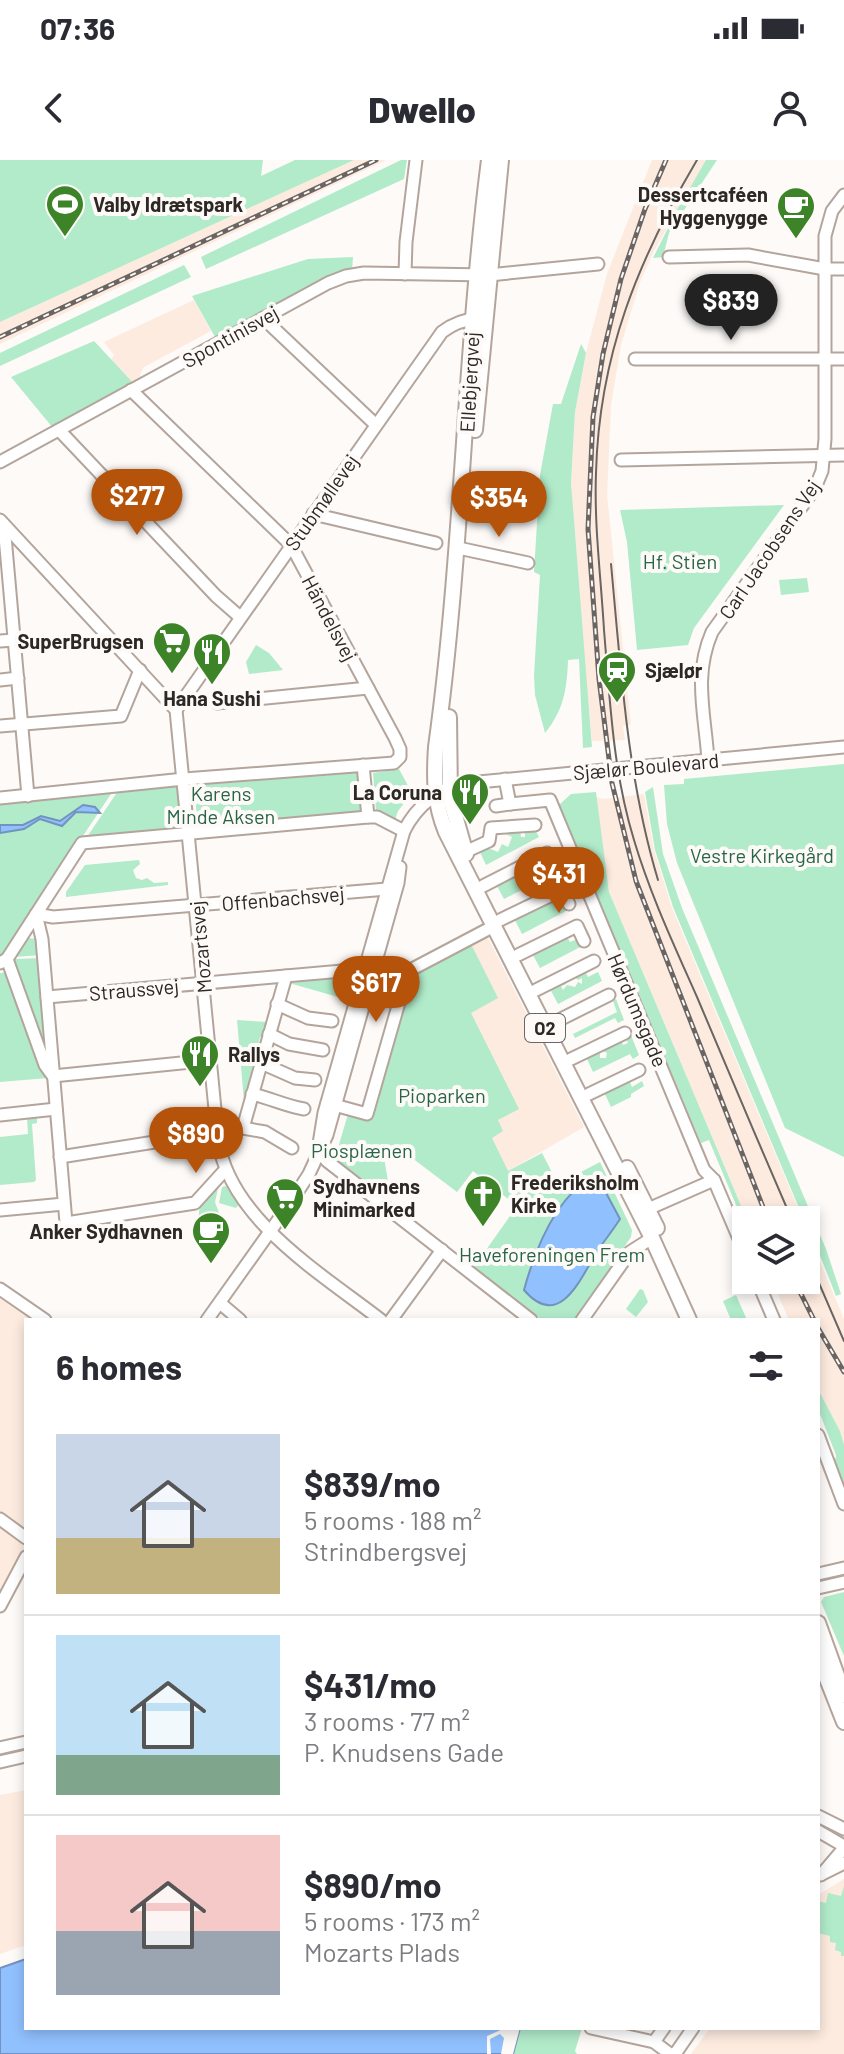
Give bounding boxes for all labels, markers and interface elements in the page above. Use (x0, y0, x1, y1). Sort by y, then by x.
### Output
text: 07:36 (40, 10, 115, 46)
icon: back (32, 86, 76, 130)
icon: person (768, 86, 812, 130)
text: Dwello (368, 87, 476, 130)
place label: Dessertcaféen Hyggenygge (638, 182, 768, 229)
sports icon: Valby Idrætspark (44, 183, 86, 238)
cafe icon: Dessertcaféen Hyggenygge (775, 185, 817, 240)
place label: Valby Idrætspark (93, 192, 244, 216)
pin: $839 (684, 274, 778, 342)
text: $839 (703, 284, 759, 315)
street label: Spontinisvej (178, 300, 282, 372)
street label: Ellebjergvej (454, 331, 484, 433)
street label: Stubmøllevej (279, 449, 363, 555)
pin: $277 (90, 469, 184, 537)
pin: $354 (452, 471, 546, 539)
street label: Carl Jacobsens Vej (713, 475, 825, 623)
text: $277 (109, 479, 165, 510)
text: $354 (470, 481, 528, 512)
park label: Hf. Stien (643, 549, 717, 573)
street label: Händelsvej (297, 571, 363, 665)
supermarket icon: SuperBrugsen (151, 620, 193, 675)
place label: SuperBrugsen (17, 629, 144, 653)
restaurant icon: Hana Sushi (191, 631, 233, 686)
station icon: Sjælør (596, 649, 638, 704)
place label: Sjælør (645, 658, 703, 682)
place label: Hana Sushi (163, 686, 261, 710)
street label: Sjælør Boulevard (572, 748, 720, 784)
restaurant icon: La Coruna (449, 771, 491, 826)
place label: La Coruna (353, 780, 442, 804)
park label: Karens Minde Aksen (167, 781, 275, 828)
park label: Vestre Kirkegård (690, 843, 834, 867)
pin: $431 (512, 847, 606, 915)
text: $431 (532, 857, 586, 888)
street label: Offenbachsvej (221, 881, 345, 915)
street label: Mozartsvej (184, 900, 216, 994)
street label: Hørdumsgade (603, 950, 673, 1070)
pin: $617 (329, 956, 423, 1024)
text: $617 (351, 966, 401, 997)
street label: Straussvej (88, 973, 180, 1005)
road number: O2 (525, 1014, 565, 1042)
restaurant icon: Rallys (179, 1033, 221, 1088)
place label: Rallys (228, 1042, 280, 1066)
park label: Pioparken (398, 1083, 486, 1107)
pin: $890 (149, 1107, 243, 1175)
text: $890 (167, 1117, 225, 1148)
park label: Piosplænen (311, 1138, 413, 1162)
place label: Frederiksholm Kirke (511, 1170, 639, 1217)
church icon: Frederiksholm Kirke (462, 1173, 504, 1228)
place label: Sydhavnens Minimarked (313, 1174, 420, 1221)
supermarket icon: Sydhavnens Minimarked (264, 1176, 306, 1231)
map controls (732, 1206, 820, 1294)
button: layers (732, 1206, 820, 1294)
cafe icon: Anker Sydhavnen (190, 1210, 232, 1265)
place label: Anker Sydhavnen (29, 1219, 183, 1243)
park label: Haveforeningen Frem (459, 1242, 645, 1266)
icon: filters (744, 1344, 788, 1388)
text: 6 homes (56, 1346, 182, 1387)
text: $839/mo (304, 1463, 441, 1504)
icon: home (120, 1466, 216, 1562)
text: 5 rooms · 188 m² (304, 1504, 481, 1535)
text: Strindbergsvej (304, 1535, 467, 1566)
text: $431/mo (304, 1664, 437, 1705)
icon: home (120, 1667, 216, 1763)
text: 3 rooms · 77 m² (304, 1705, 470, 1736)
text: P. Knudsens Gade (304, 1736, 504, 1767)
text: $890/mo (304, 1864, 442, 1905)
icon: home (120, 1867, 216, 1963)
text: 5 rooms · 173 m² (304, 1905, 480, 1936)
text: Mozarts Plads (304, 1936, 460, 1967)

